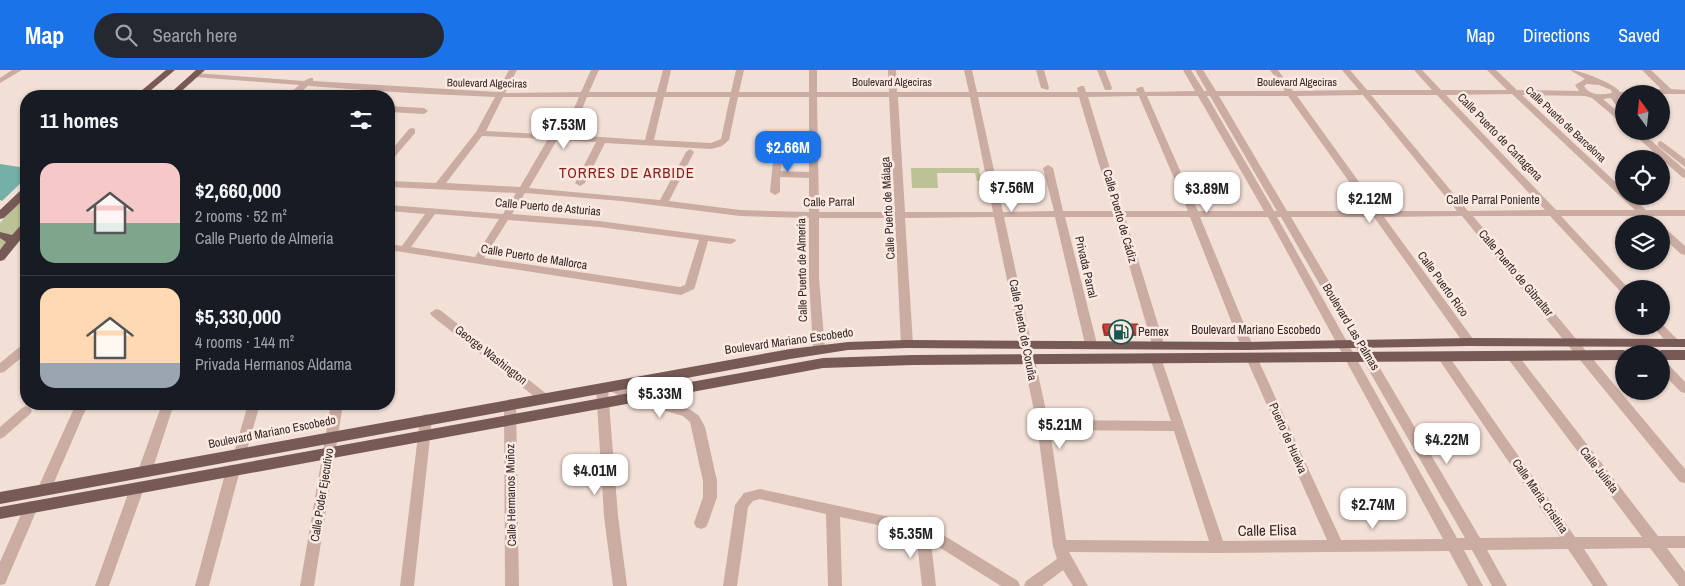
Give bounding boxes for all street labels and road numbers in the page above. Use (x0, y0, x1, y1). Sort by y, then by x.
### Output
street label: Boulevard Algeciras (447, 75, 528, 91)
street label: Boulevard Algeciras (852, 75, 933, 89)
street label: Boulevard Algeciras (1257, 75, 1338, 89)
street label: Calle Puerto de Barcelona (1523, 83, 1609, 165)
street label: Calle Puerto de Cartagena (1454, 90, 1547, 185)
street label: Calle Puerto de Málaga (877, 156, 899, 260)
street label: Calle Puerto de Cádiz (1099, 168, 1141, 265)
street label: Calle Parral Poniente (1446, 192, 1540, 208)
street label: Calle Puerto de Asturias (494, 194, 602, 220)
street label: Calle Parral (803, 194, 855, 210)
street label: Calle Puerto de Almeria (793, 217, 811, 322)
street label: Calle Puerto de Gibraltar (1475, 226, 1558, 320)
street label: Privada Parral (1071, 235, 1101, 299)
street label: Calle Puerto de Mallorca (480, 241, 589, 273)
street label: Calle Puerto Rico (1414, 248, 1472, 320)
street label: Calle Puerto de Coruña (1005, 278, 1041, 383)
street label: Boulevard Las Palmas (1319, 281, 1383, 373)
street label: George Washington (452, 322, 530, 388)
street label: Boulevard Mariano Escobedo (1191, 322, 1321, 338)
street label: Boulevard Mariano Escobedo (724, 324, 854, 358)
street label: Puerto de Huelva (1265, 400, 1311, 476)
street label: Boulevard Mariano Escobedo (207, 412, 337, 452)
street label: Calle Hermanos Muñoz (502, 443, 520, 547)
street label: Calle Julieta (1576, 444, 1622, 497)
street label: Calle Poder Ejecutivo (307, 447, 337, 543)
street label: Calle María Cristina (1508, 456, 1572, 537)
street label: Calle Elisa (1237, 519, 1297, 541)

